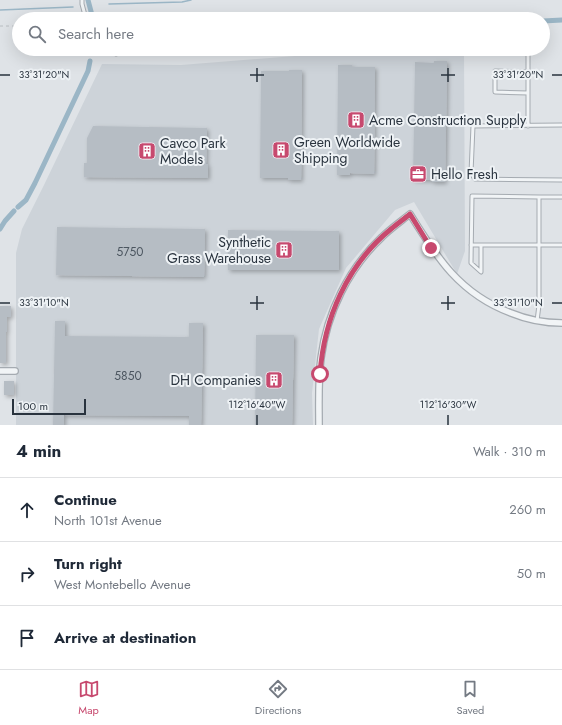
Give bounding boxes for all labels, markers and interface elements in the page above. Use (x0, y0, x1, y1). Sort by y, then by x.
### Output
search box (12, 12, 550, 56)
icon: search (26, 23, 48, 45)
text: Search here (58, 23, 134, 45)
text: 33°31'20"N (19, 67, 69, 82)
text: 33°31'20"N (493, 67, 543, 82)
building icon: Acme Construction Supply (346, 110, 366, 130)
place label: Acme Construction Supply (369, 110, 527, 130)
place label: Green Worldwide Shipping (294, 132, 400, 168)
place label: Cavco Park Models (160, 133, 227, 169)
building icon: Green Worldwide Shipping (271, 140, 291, 160)
building icon: Cavco Park Models (137, 141, 157, 161)
office icon: Hello Fresh (408, 164, 428, 184)
place label: Hello Fresh (431, 164, 498, 184)
place label: Synthetic Grass Warehouse (167, 232, 271, 268)
route end (422, 239, 440, 257)
building icon: Synthetic Grass Warehouse (274, 240, 294, 260)
house number: 5750 (116, 243, 144, 261)
text: 33°31'10"N (19, 295, 69, 310)
text: 33°31'10"N (493, 295, 543, 310)
route start (311, 365, 329, 383)
house number: 5850 (114, 367, 142, 385)
place label: DH Companies (171, 370, 261, 390)
building icon: DH Companies (264, 370, 284, 390)
scale bar (12, 397, 86, 416)
text: 112°16'40"W (229, 397, 286, 412)
text: 112°16'30"W (420, 397, 476, 412)
text: 100 m (18, 398, 48, 414)
text: 4 min (16, 439, 61, 463)
text: Walk · 310 m (473, 442, 546, 461)
text: Continue (54, 489, 117, 511)
icon: ahead (16, 499, 38, 521)
text: 260 m (509, 500, 546, 519)
text: North 101st Avenue (54, 511, 162, 530)
text: Turn right (54, 553, 122, 575)
icon: right (16, 563, 38, 585)
text: 50 m (517, 564, 546, 583)
text: West Montebello Avenue (54, 575, 191, 594)
icon: arrive (16, 627, 38, 649)
text: Arrive at destination (54, 627, 196, 649)
tab: Map (78, 678, 100, 718)
tab: Directions (255, 678, 301, 718)
tab: Saved (457, 678, 484, 718)

